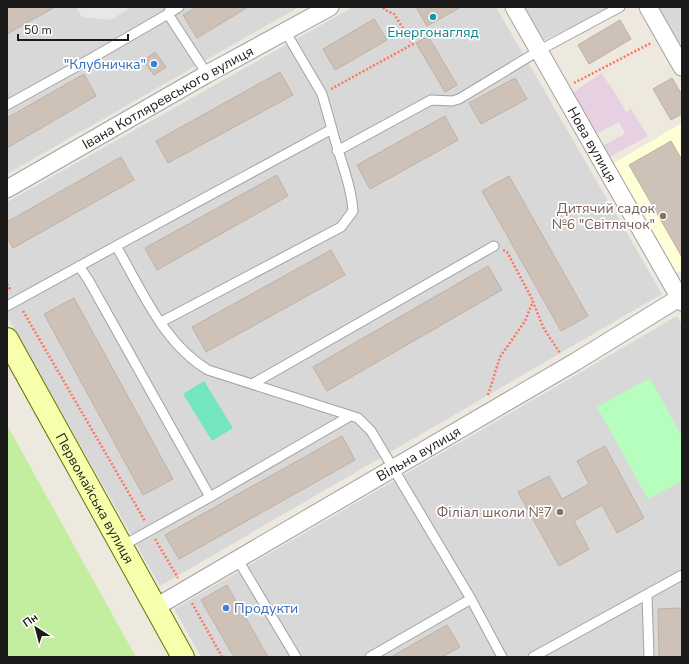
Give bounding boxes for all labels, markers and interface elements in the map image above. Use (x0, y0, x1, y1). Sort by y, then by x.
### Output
marker: Енергонагляд (428, 12, 438, 22)
scale bar (18, 16, 128, 42)
text: 50 m (24, 22, 52, 38)
place label: Енергонагляд (387, 23, 479, 42)
street label: Івана Котляревського вулиця (79, 41, 257, 154)
place label: "Клубничка" (64, 55, 146, 74)
marker: "Клубничка" (149, 59, 159, 69)
street label: Нова вулиця (563, 103, 621, 186)
place label: Дитячий садок №6 "Світлячок" (552, 199, 656, 234)
marker: Дитячий садок №6 "Світлячок" (658, 211, 668, 221)
street label: Вільна вулиця (373, 422, 464, 486)
street label: Первомайська вулиця (51, 430, 138, 567)
place label: Філіал школи №7 (437, 503, 552, 522)
marker: Філіал школи №7 (555, 507, 565, 517)
place label: Продукти (234, 599, 298, 618)
marker: Продукти (221, 603, 231, 613)
north arrow (16, 608, 56, 648)
text: Пн (20, 610, 41, 631)

